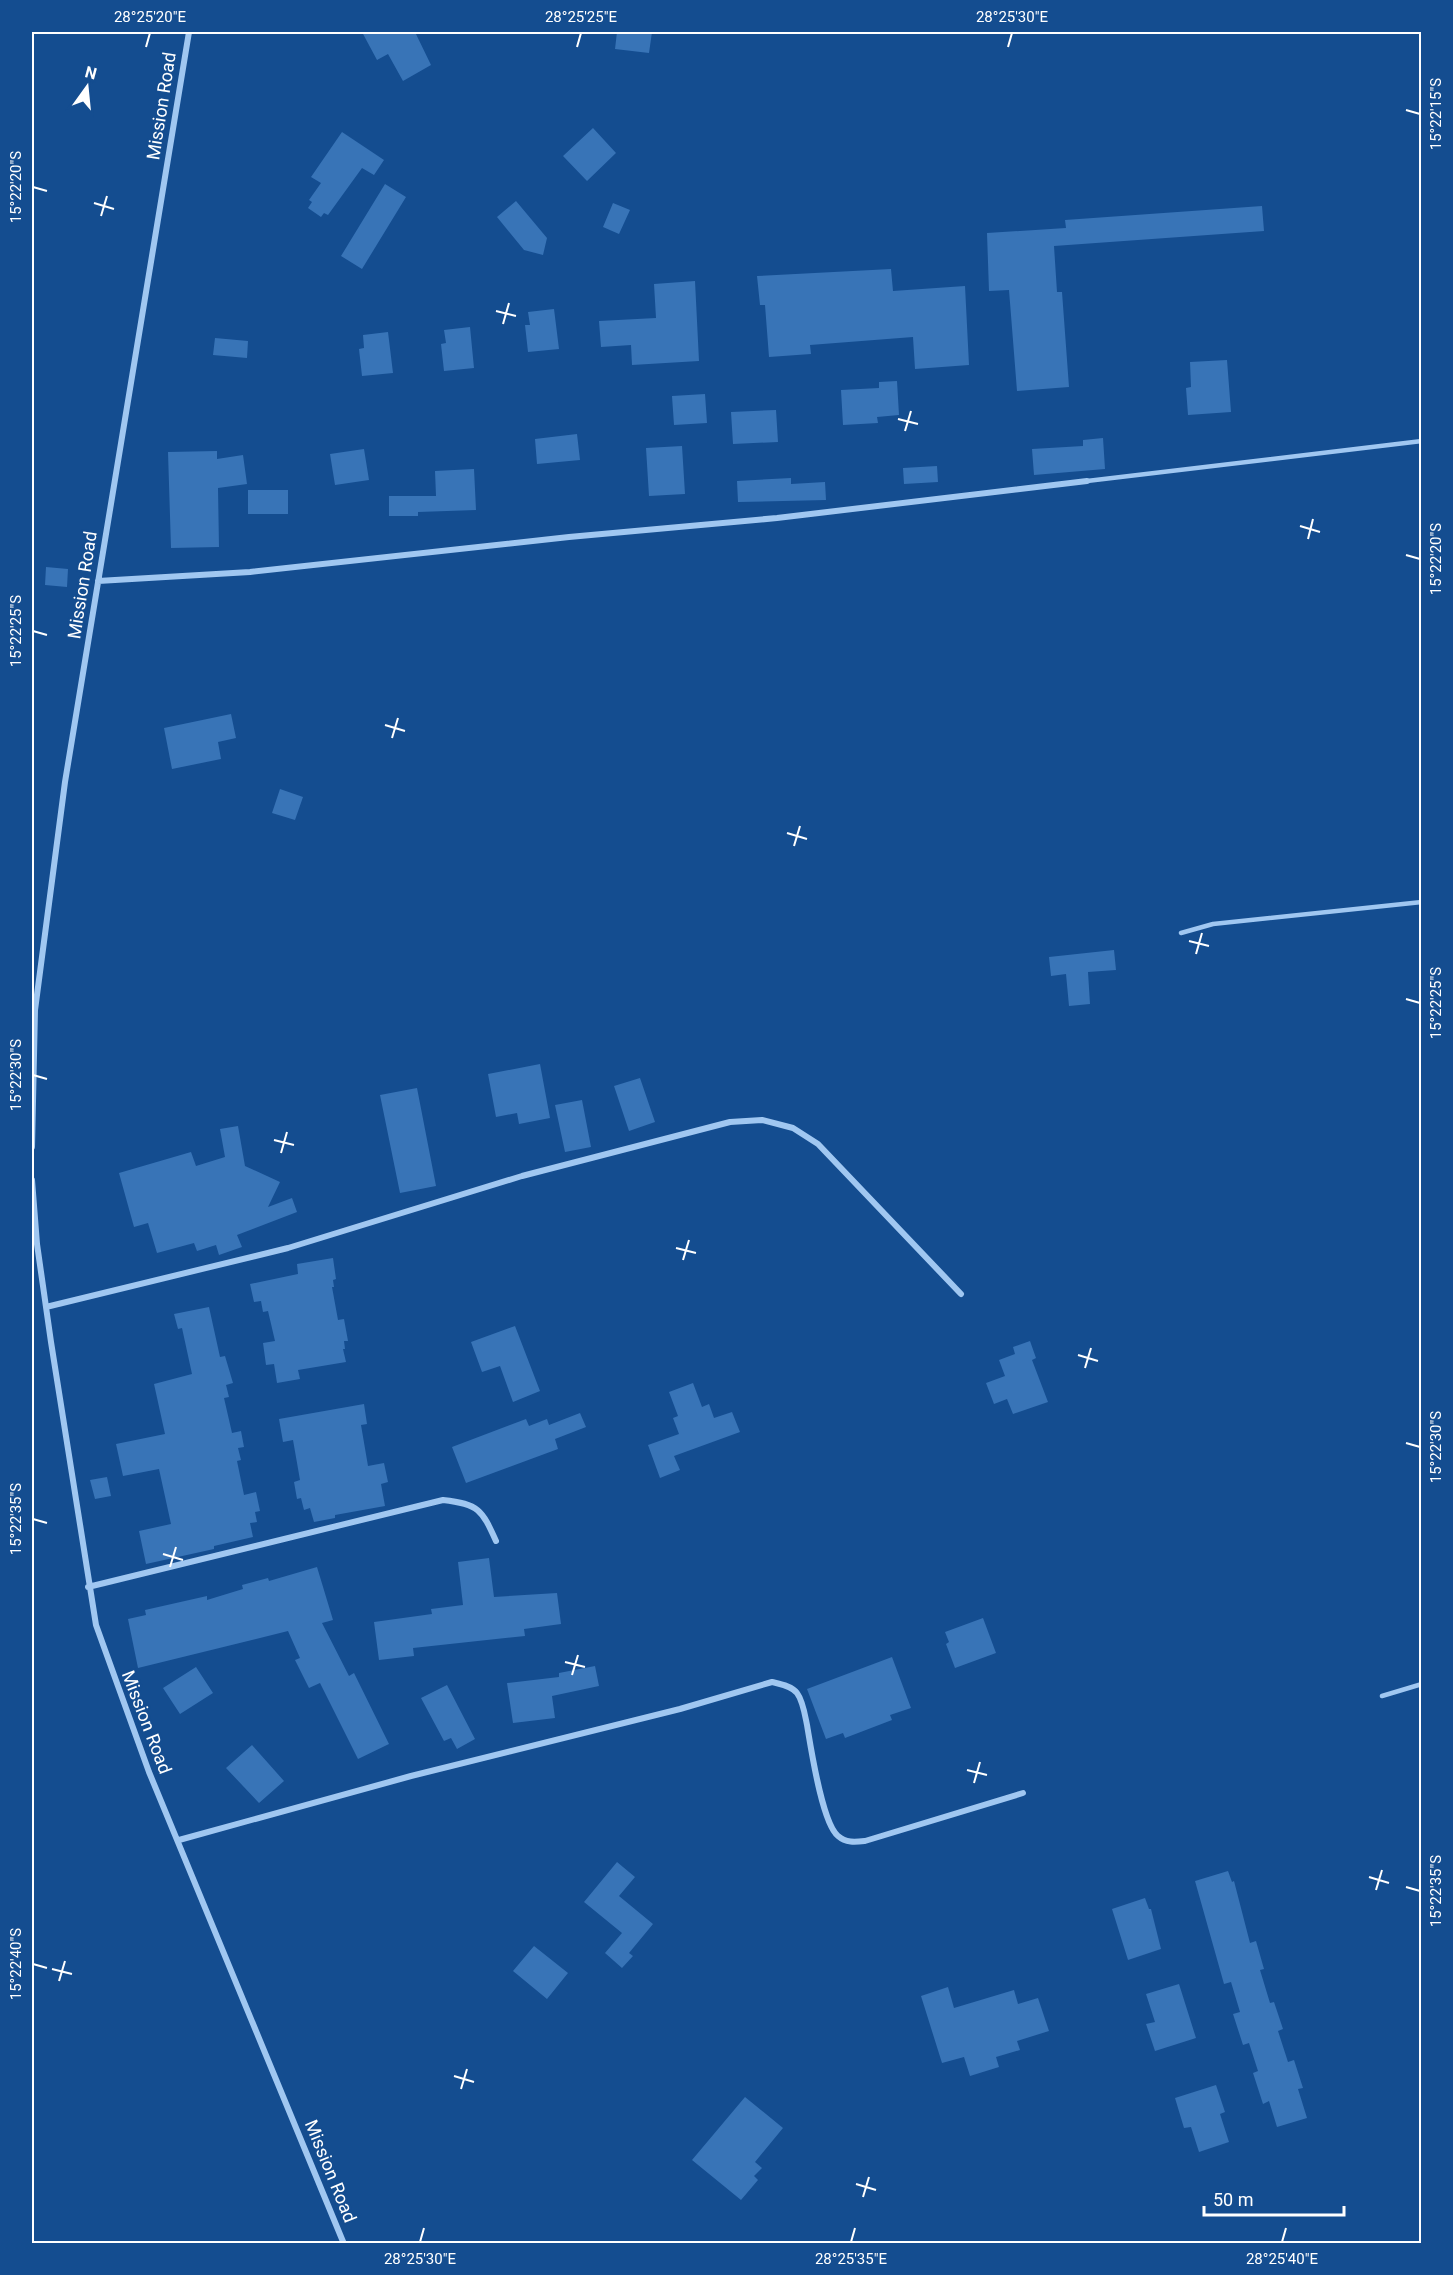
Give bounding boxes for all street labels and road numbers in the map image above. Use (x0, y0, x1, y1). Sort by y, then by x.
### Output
street label: Mission Road (142, 51, 180, 161)
street label: Mission Road (63, 530, 101, 640)
street label: Mission Road (118, 1667, 176, 1777)
street label: Mission Road (301, 2117, 361, 2225)

